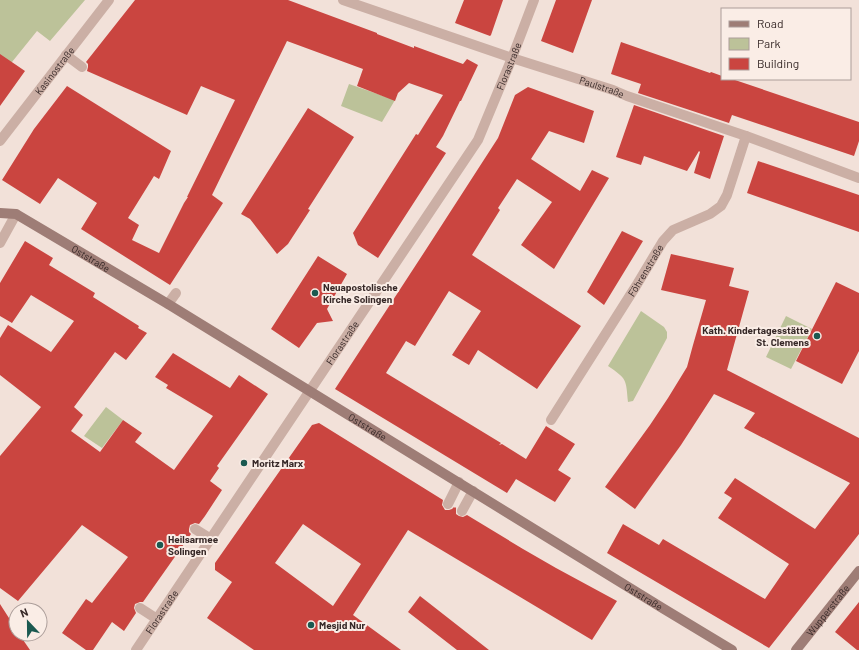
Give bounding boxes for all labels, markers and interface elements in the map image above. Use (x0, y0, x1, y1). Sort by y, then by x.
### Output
legend (721, 8, 851, 80)
text: Road (757, 16, 784, 30)
text: Park (757, 36, 781, 50)
street label: Florastraße (493, 41, 523, 92)
street label: Kasinostraße (32, 44, 77, 97)
text: Building (757, 56, 799, 70)
street label: Paulstraße (578, 74, 626, 100)
street label: Oststraße (69, 242, 112, 274)
street label: Föhrenstraße (625, 242, 666, 298)
place label: Neuapostolische Kirche Solingen (323, 281, 398, 305)
marker: Neuapostolische Kirche Solingen (310, 288, 320, 298)
street label: Florastraße (323, 318, 361, 367)
place label: Kath. Kindertagesstätte St. Clemens (702, 324, 810, 348)
marker: Kath. Kindertagesstätte St. Clemens (812, 331, 822, 341)
street label: Oststraße (346, 410, 389, 443)
place label: Moritz Marx (252, 457, 304, 469)
marker: Moritz Marx (239, 458, 249, 468)
place label: Heilsarmee Solingen (168, 533, 219, 557)
marker: Heilsarmee Solingen (155, 540, 165, 550)
street label: Oststraße (622, 580, 665, 613)
street label: Wupperstraße (804, 582, 852, 638)
street label: Florastraße (143, 588, 181, 636)
north arrow (8, 602, 48, 642)
text: N (18, 605, 30, 620)
place label: Mesjid Nur (319, 619, 365, 631)
marker: Mesjid Nur (306, 620, 316, 630)

